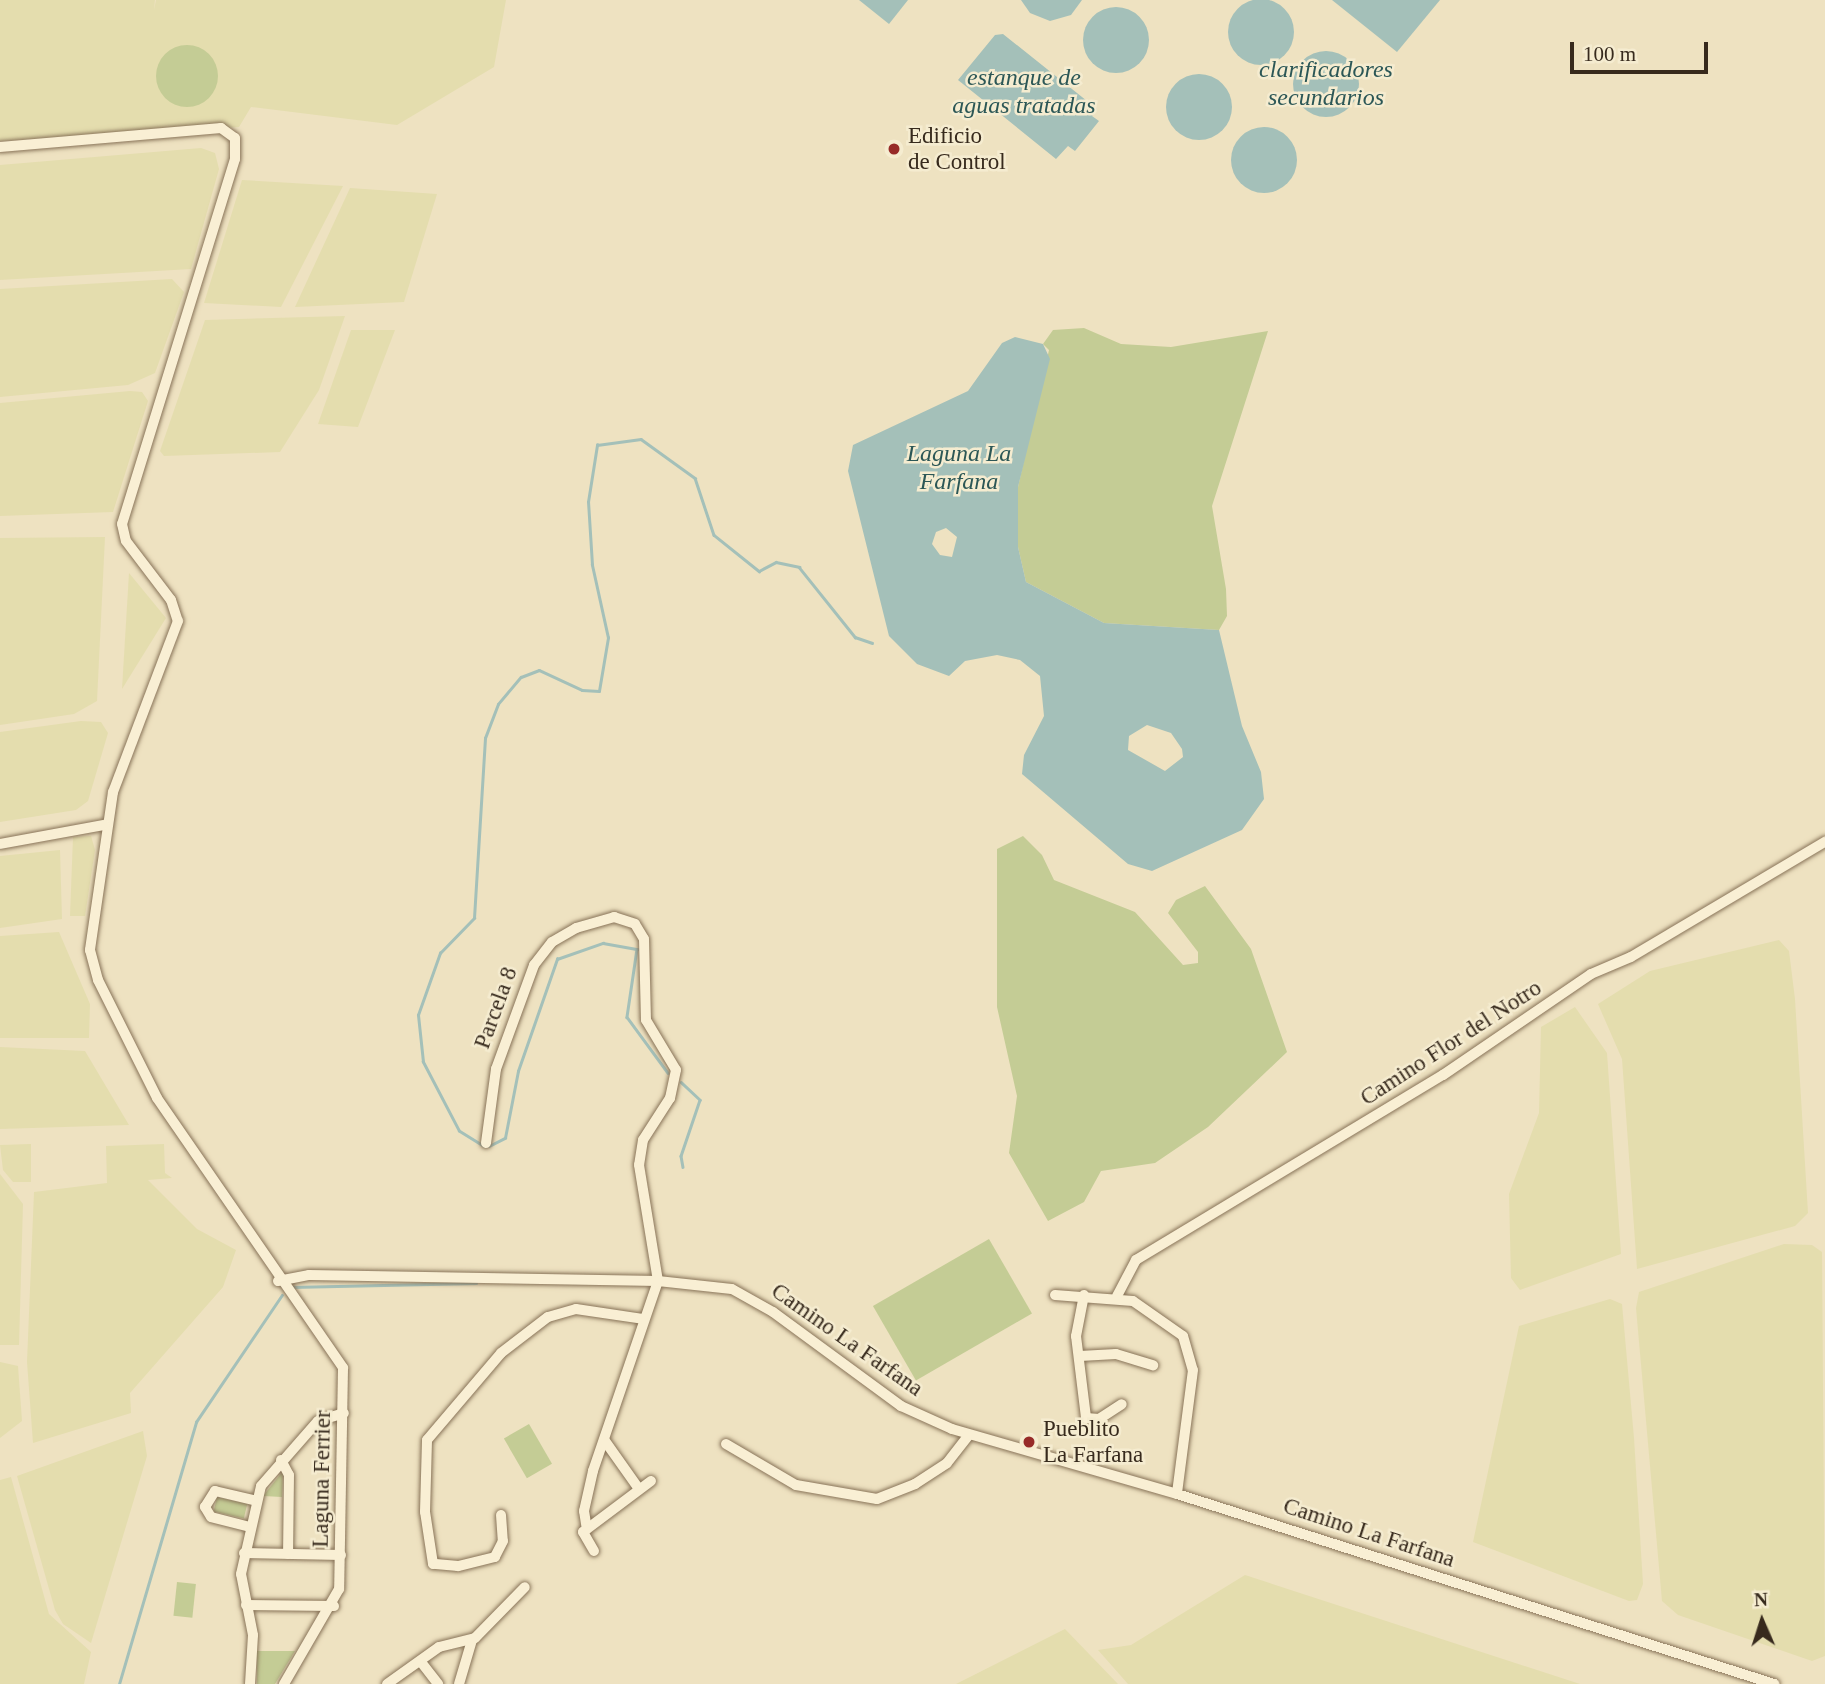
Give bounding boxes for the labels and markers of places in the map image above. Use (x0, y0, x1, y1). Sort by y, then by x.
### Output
place label: Edificio de Control (908, 122, 1006, 176)
marker: Edificio de Control (886, 141, 902, 157)
place label: Pueblito La Farfana (1043, 1415, 1143, 1469)
marker: Pueblito La Farfana (1021, 1434, 1037, 1450)

